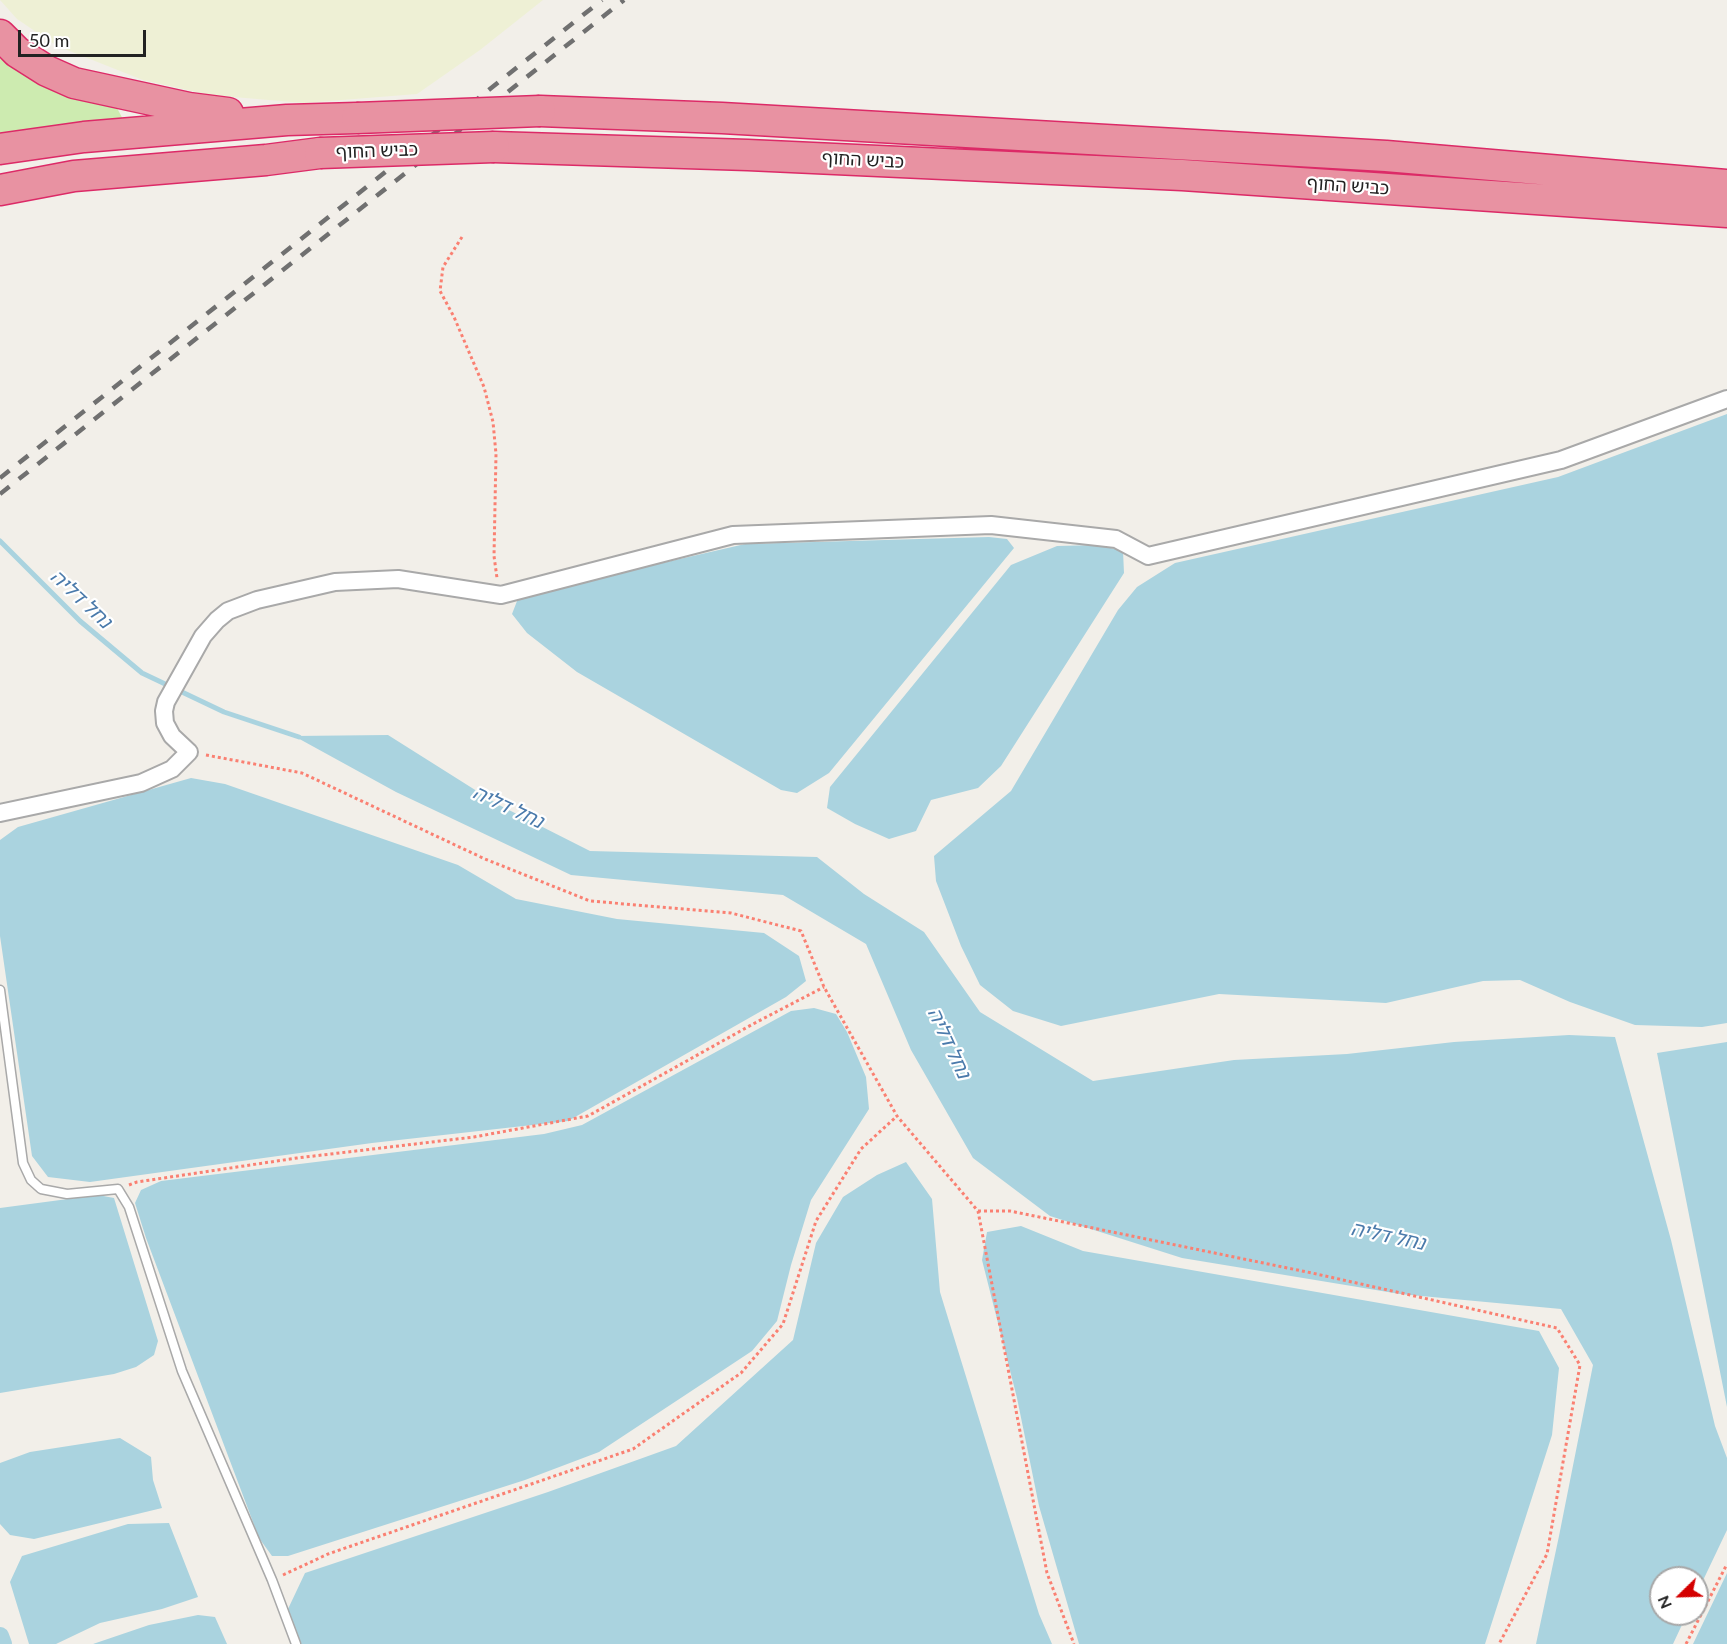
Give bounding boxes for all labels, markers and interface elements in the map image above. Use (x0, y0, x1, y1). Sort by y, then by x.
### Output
scale bar (21, 18, 148, 56)
text: 50 m (29, 29, 69, 51)
street label: כביש החוף (335, 139, 419, 163)
street label: כביש החוף (821, 147, 905, 173)
street label: כביש החוף (1306, 172, 1390, 200)
water label: נחל דליה (45, 565, 117, 633)
water label: נחל דליה (469, 780, 547, 834)
water label: נחל דליה (922, 1004, 976, 1082)
water label: נחל דליה (1349, 1216, 1427, 1256)
north arrow (1649, 1566, 1709, 1626)
text: N (1653, 1593, 1675, 1612)

